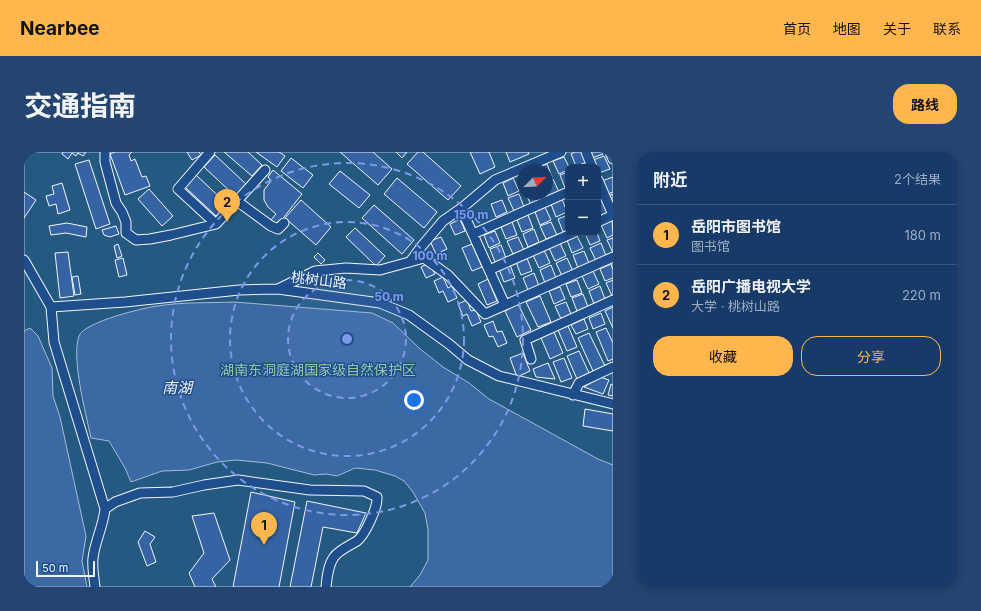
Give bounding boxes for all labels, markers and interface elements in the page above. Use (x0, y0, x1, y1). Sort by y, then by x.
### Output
text: Nearbee (20, 17, 100, 40)
text: 首页 (783, 20, 811, 37)
text: 地图 (833, 20, 861, 37)
text: 关于 (883, 20, 911, 37)
text: 联系 (933, 20, 961, 37)
button: 路线 (893, 84, 957, 124)
text: 交通指南 (24, 89, 136, 123)
north arrow (517, 164, 553, 200)
map controls (565, 164, 601, 236)
button: + (565, 164, 601, 200)
text: 附近 (653, 170, 687, 190)
text: 2个结果 (894, 171, 941, 187)
pin: 2 (214, 189, 240, 222)
button: − (565, 200, 601, 236)
text: 150 m (454, 207, 488, 222)
text: 岳阳市图书馆 (691, 217, 781, 236)
text: 1 (663, 227, 669, 243)
text: 180 m (904, 227, 941, 243)
text: 图书馆 (691, 238, 730, 254)
text: 100 m (412, 248, 448, 263)
street label: 桃树山路 (290, 268, 348, 291)
text: 岳阳广播电视大学 (691, 277, 811, 296)
text: 2 (662, 287, 670, 303)
text: 220 m (902, 287, 941, 303)
text: 50 m (374, 289, 404, 304)
text: 大学 · 桃树山路 (691, 298, 780, 314)
centre of rings (340, 332, 354, 346)
button: 收藏 (653, 336, 793, 376)
button: 分享 (801, 336, 941, 376)
park label: 湖南东洞庭湖国家级自然保护区 (220, 361, 416, 378)
water label: 南湖 (162, 378, 194, 397)
your location (404, 390, 424, 410)
pin: 1 (251, 512, 277, 545)
scale bar (36, 559, 95, 578)
text: 50 m (42, 561, 68, 575)

